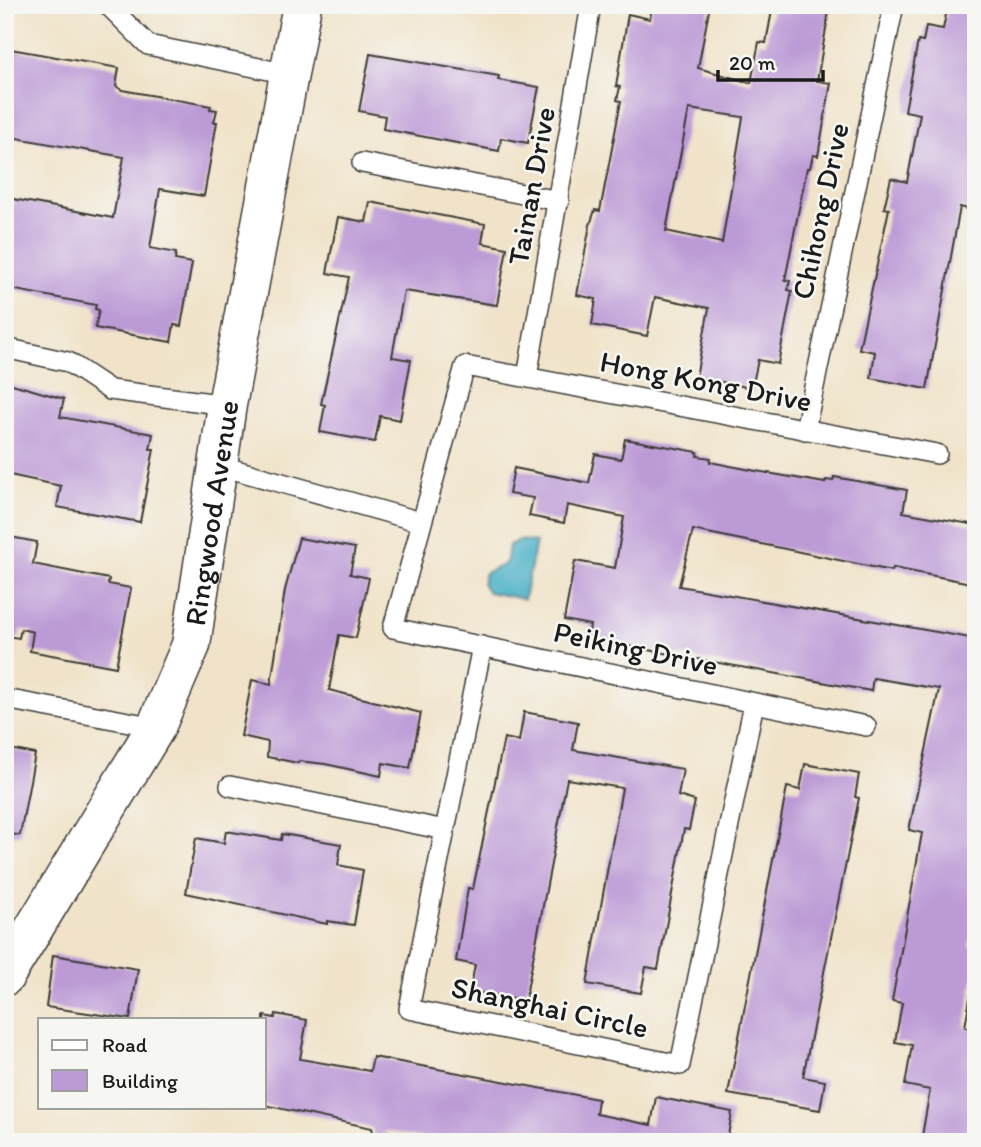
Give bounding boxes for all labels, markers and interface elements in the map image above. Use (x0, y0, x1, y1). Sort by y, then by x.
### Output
scale bar (718, 38, 824, 82)
text: 20 m (729, 50, 776, 75)
street label: Tainan Drive (499, 104, 563, 268)
street label: Chihong Drive (783, 119, 857, 303)
street label: Hong Kong Drive (597, 342, 815, 420)
street label: Ringwood Avenue (176, 398, 246, 628)
street label: Peiking Drive (550, 613, 722, 683)
street label: Shanghai Circle (448, 968, 652, 1046)
legend (38, 1018, 266, 1108)
text: Road (102, 1032, 148, 1057)
text: Building (102, 1068, 178, 1093)

